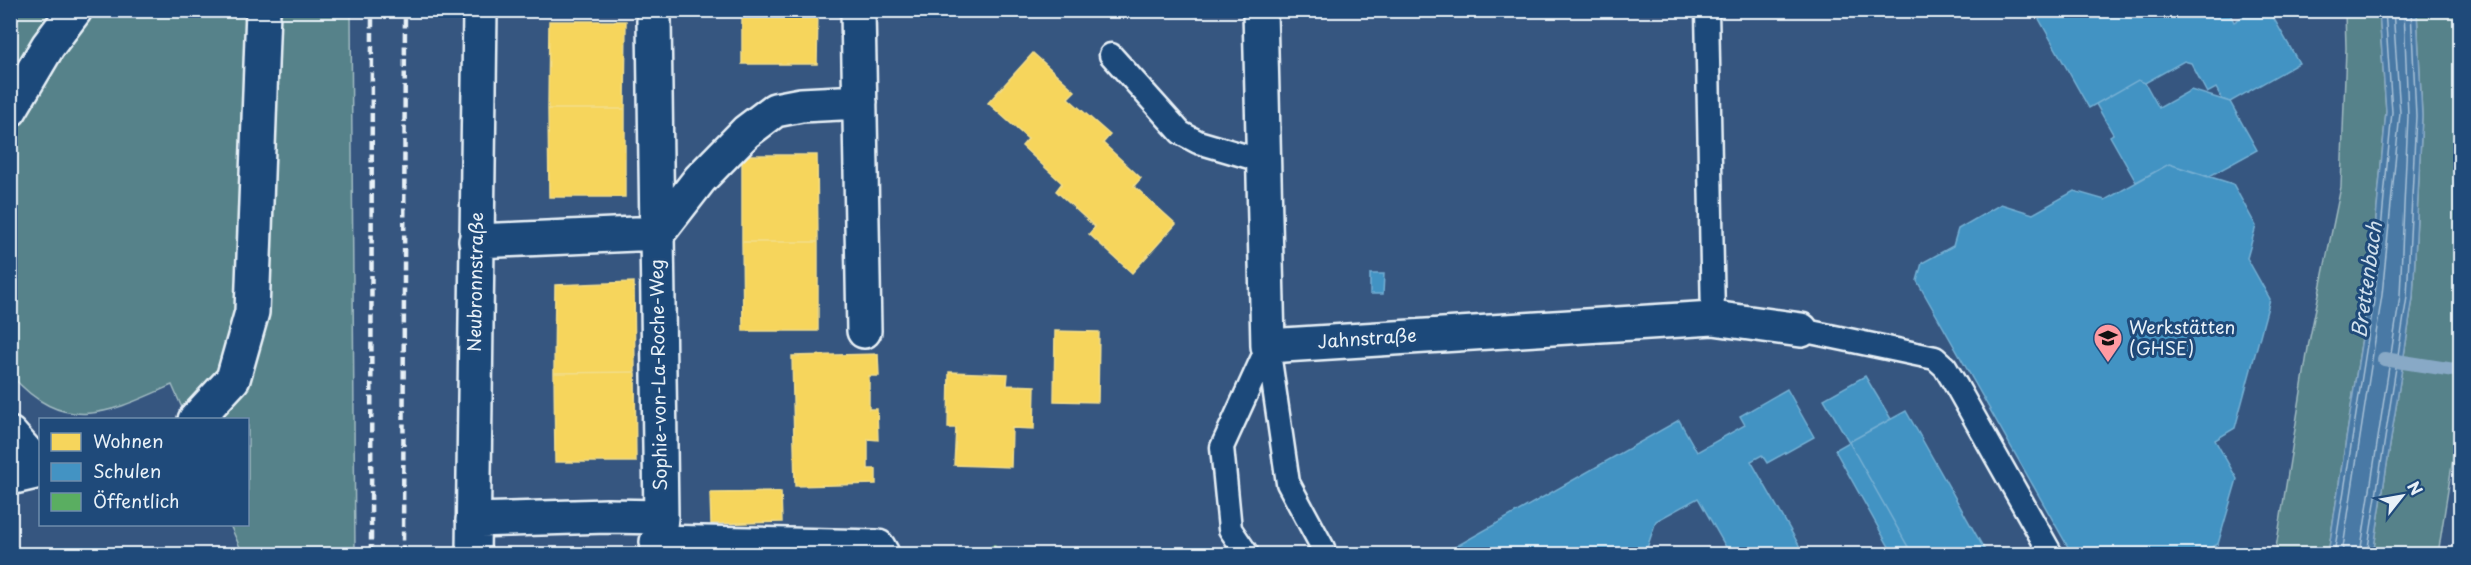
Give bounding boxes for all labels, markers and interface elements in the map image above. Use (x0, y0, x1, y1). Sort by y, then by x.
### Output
street label: Neubronnstraße (460, 212, 489, 352)
water label: Brettenbach (2343, 220, 2389, 340)
street label: Sophie-von-La-Roche-Weg (642, 259, 673, 491)
place label: Werkstätten (GHSE) (2129, 313, 2235, 361)
street label: Jahnstraße (1316, 321, 1417, 354)
school or university icon: Werkstätten (GHSE) (2092, 322, 2124, 364)
legend (39, 418, 249, 526)
text: Wohnen (93, 427, 164, 454)
text: Schulen (93, 457, 161, 484)
north arrow (2372, 466, 2432, 526)
text: N (2402, 476, 2429, 499)
text: Öffentlich (93, 487, 180, 514)

